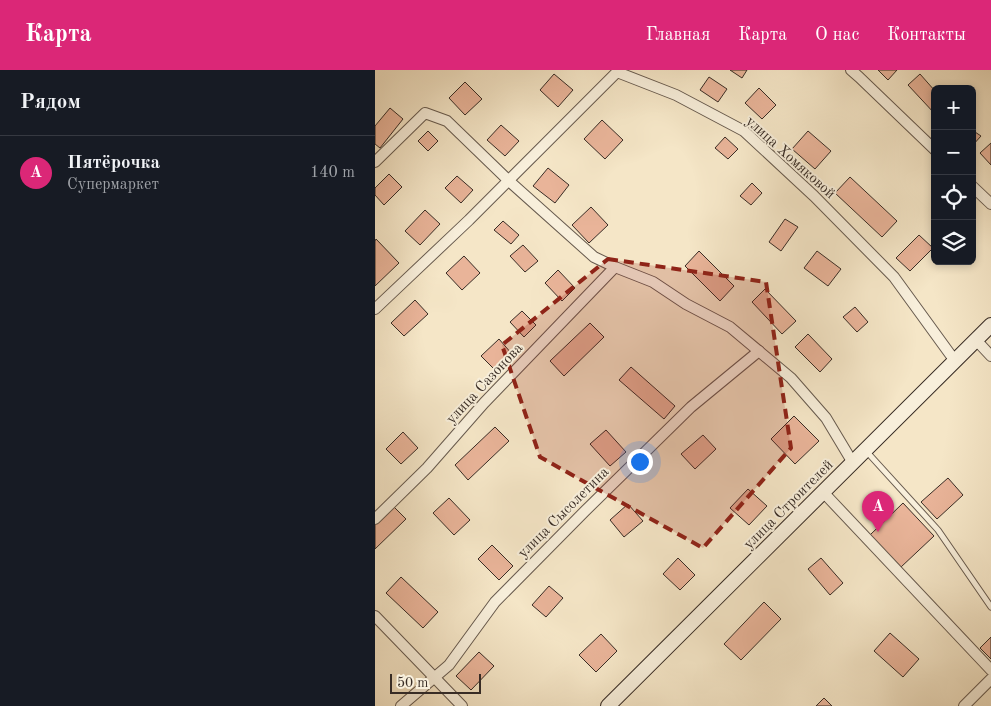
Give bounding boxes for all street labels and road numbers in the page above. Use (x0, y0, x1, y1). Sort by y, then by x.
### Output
street label: улица Хомяковой (742, 114, 838, 202)
street label: улица Сазонова (444, 340, 527, 427)
street label: улица Строителей (742, 458, 837, 553)
street label: улица Сысолетина (516, 464, 613, 561)

